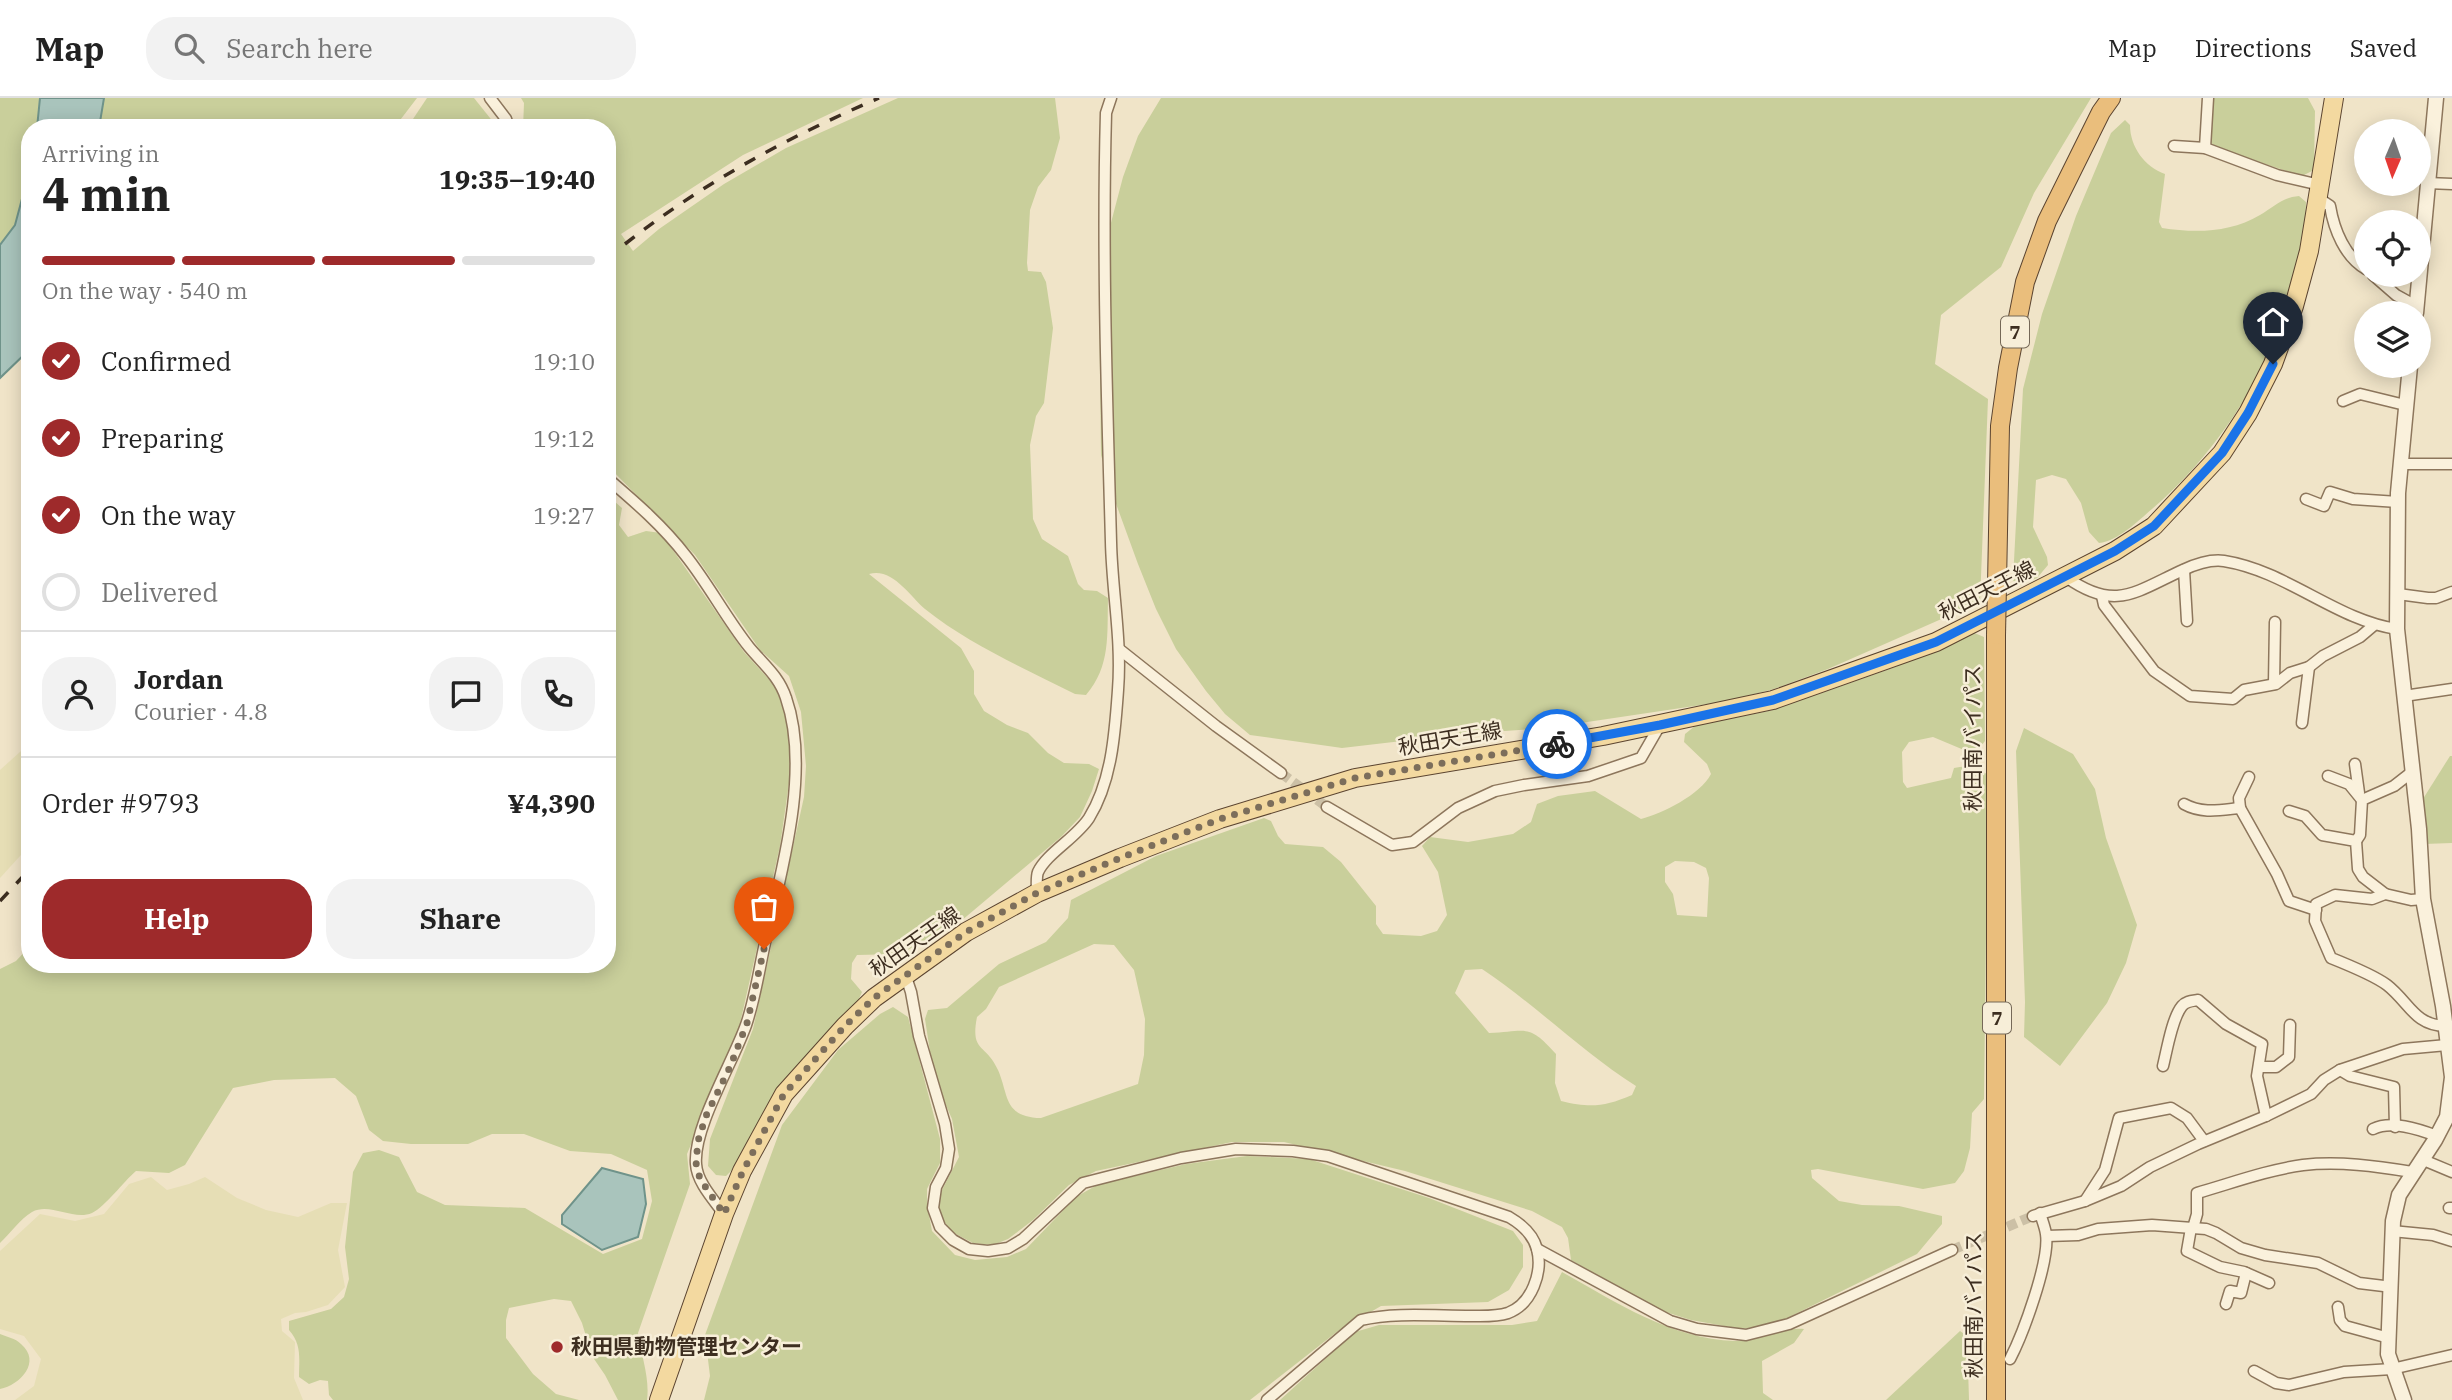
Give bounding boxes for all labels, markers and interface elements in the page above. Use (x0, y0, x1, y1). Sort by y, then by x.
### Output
search box (146, 17, 636, 80)
text: Map (35, 27, 104, 70)
icon: search (170, 29, 208, 67)
text: Search here (226, 31, 373, 65)
text: Map (2108, 32, 2157, 64)
text: Directions (2195, 32, 2312, 64)
text: Saved (2350, 32, 2417, 64)
north arrow (2354, 119, 2431, 196)
map controls (2354, 119, 2431, 378)
text: Arriving in (42, 138, 159, 168)
text: 19:35–19:40 (439, 162, 595, 196)
text: 4 min (42, 164, 171, 224)
button: locate (2354, 210, 2431, 287)
text: On the way · 540 m (42, 275, 248, 305)
pin (2243, 292, 2303, 364)
button: layers (2354, 301, 2431, 378)
icon: home (2254, 303, 2292, 341)
road number: 7 (2001, 316, 2029, 348)
icon: check (42, 342, 80, 380)
text: Confirmed (101, 344, 232, 378)
text: 19:10 (533, 346, 595, 376)
icon: check (42, 419, 80, 457)
text: Preparing (101, 421, 223, 455)
text: 19:12 (533, 423, 595, 453)
icon: check (42, 496, 80, 534)
text: On the way (101, 498, 235, 532)
text: 19:27 (533, 500, 595, 530)
street label: 秋田天王線 (1933, 554, 2040, 626)
text: Delivered (101, 575, 218, 609)
button: person (42, 657, 116, 731)
button: chat (429, 657, 503, 731)
button: phone (521, 657, 595, 731)
text: Jordan (134, 662, 224, 696)
street label: 秋田南バイパス (1958, 665, 1986, 811)
text: Courier · 4.8 (134, 696, 268, 726)
courier (1522, 709, 1592, 779)
street label: 秋田天王線 (1396, 715, 1504, 761)
icon: bike (1538, 725, 1576, 763)
text: Order #9793 (42, 786, 200, 820)
text: ¥4,390 (508, 786, 595, 820)
pin (734, 877, 794, 949)
button: Help (42, 879, 312, 959)
button: Share (326, 879, 595, 959)
icon: bag (745, 888, 783, 926)
street label: 秋田天王線 (863, 900, 965, 983)
road number: 7 (1983, 1002, 2011, 1034)
street label: 秋田南バイパス (1959, 1232, 1987, 1378)
place label: 秋田県動物管理センター (571, 1332, 802, 1360)
marker: 秋田県動物管理センター (549, 1339, 565, 1355)

